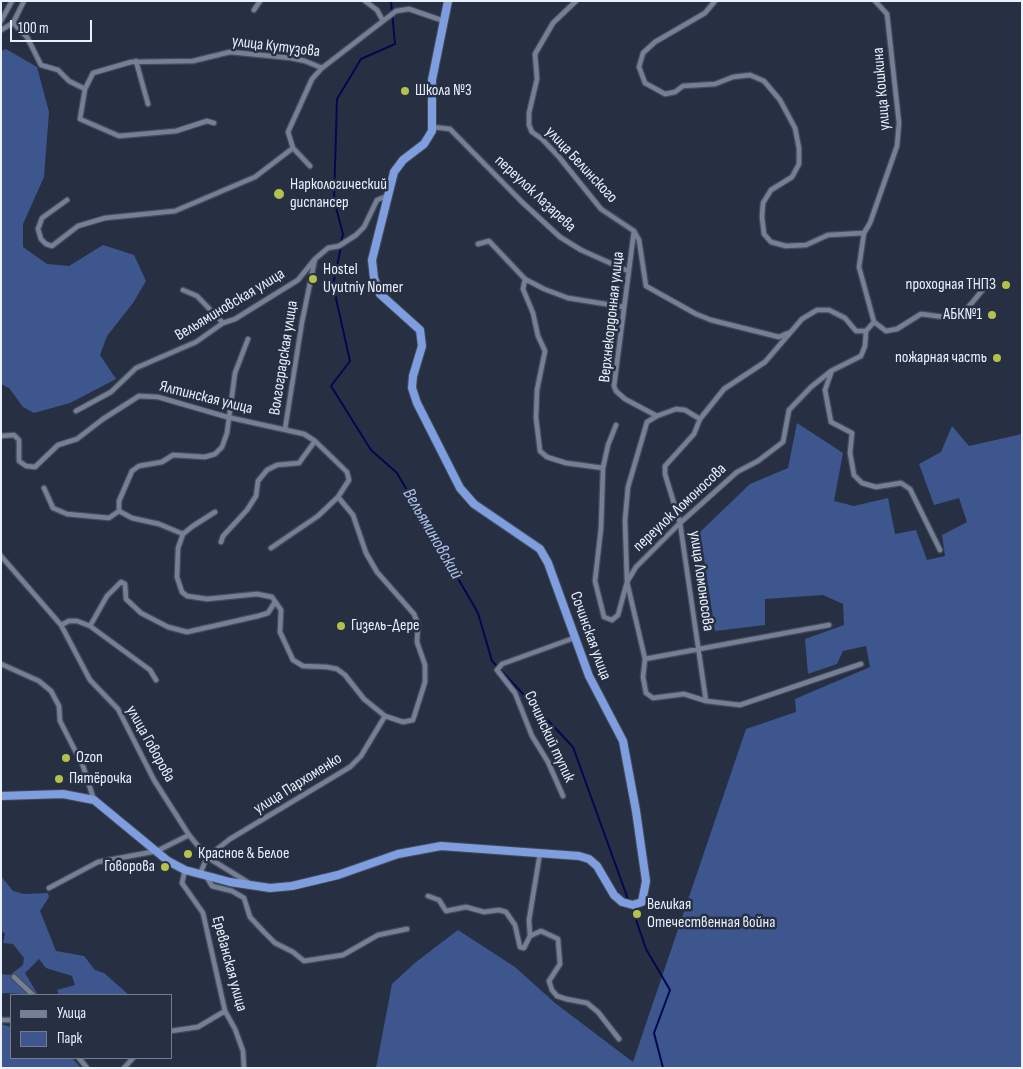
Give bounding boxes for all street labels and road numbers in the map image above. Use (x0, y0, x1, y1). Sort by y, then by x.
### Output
street label: улица Кутузова (231, 32, 321, 62)
street label: улица Кошкина (869, 47, 895, 131)
street label: улица Белинского (541, 123, 621, 207)
street label: переулок Лазарева (490, 151, 580, 237)
street label: Верхнекордонная улица (596, 251, 628, 383)
street label: Вельяминовская улица (172, 265, 288, 345)
street label: Волгоградская улица (265, 299, 303, 417)
street label: Ялтинская улица (157, 377, 255, 419)
street label: переулок Ломоносова (629, 460, 731, 556)
street label: улица Ломоносова (684, 530, 718, 632)
street label: Сочинская улица (565, 589, 615, 683)
street label: Сочинский тупик (519, 688, 579, 786)
street label: улица Говорова (121, 702, 179, 786)
street label: улица Пархоменко (250, 749, 346, 819)
street label: Ереванская улица (207, 914, 251, 1014)

